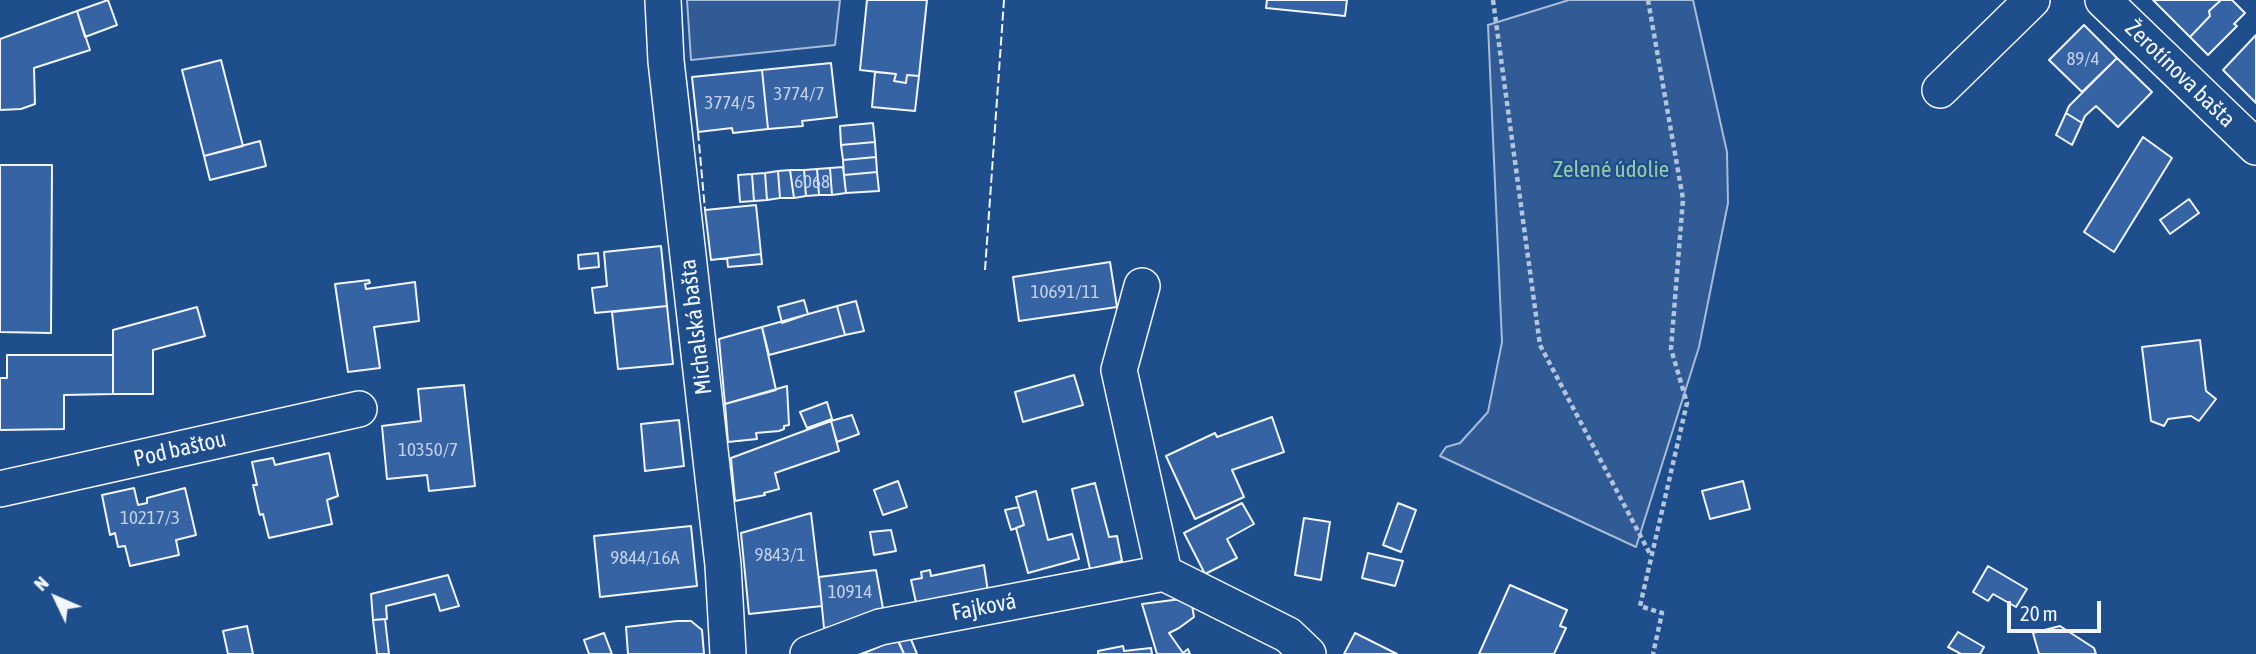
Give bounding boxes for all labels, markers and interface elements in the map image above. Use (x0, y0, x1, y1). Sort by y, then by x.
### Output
street label: Žerotínova bašta (2119, 15, 2241, 133)
house number: 89/4 (2066, 48, 2100, 70)
house number: 3774/7 (773, 83, 825, 105)
house number: 3774/5 (704, 92, 756, 114)
park label: Zelené údolie (1553, 156, 1669, 184)
house number: 6068 (794, 171, 830, 193)
street label: Michalská bašta (674, 258, 718, 396)
house number: 10691/11 (1031, 281, 1099, 303)
street label: Pod baštou (131, 425, 229, 473)
house number: 10350/7 (398, 439, 458, 461)
house number: 10217/3 (120, 507, 180, 529)
house number: 9843/1 (754, 544, 806, 566)
house number: 9844/16A (610, 547, 680, 569)
north arrow (21, 563, 91, 633)
text: N (29, 572, 53, 595)
house number: 10914 (828, 581, 872, 603)
street label: Fajková (949, 587, 1019, 627)
scale bar (2011, 588, 2106, 632)
text: 20 m (2020, 601, 2058, 625)

